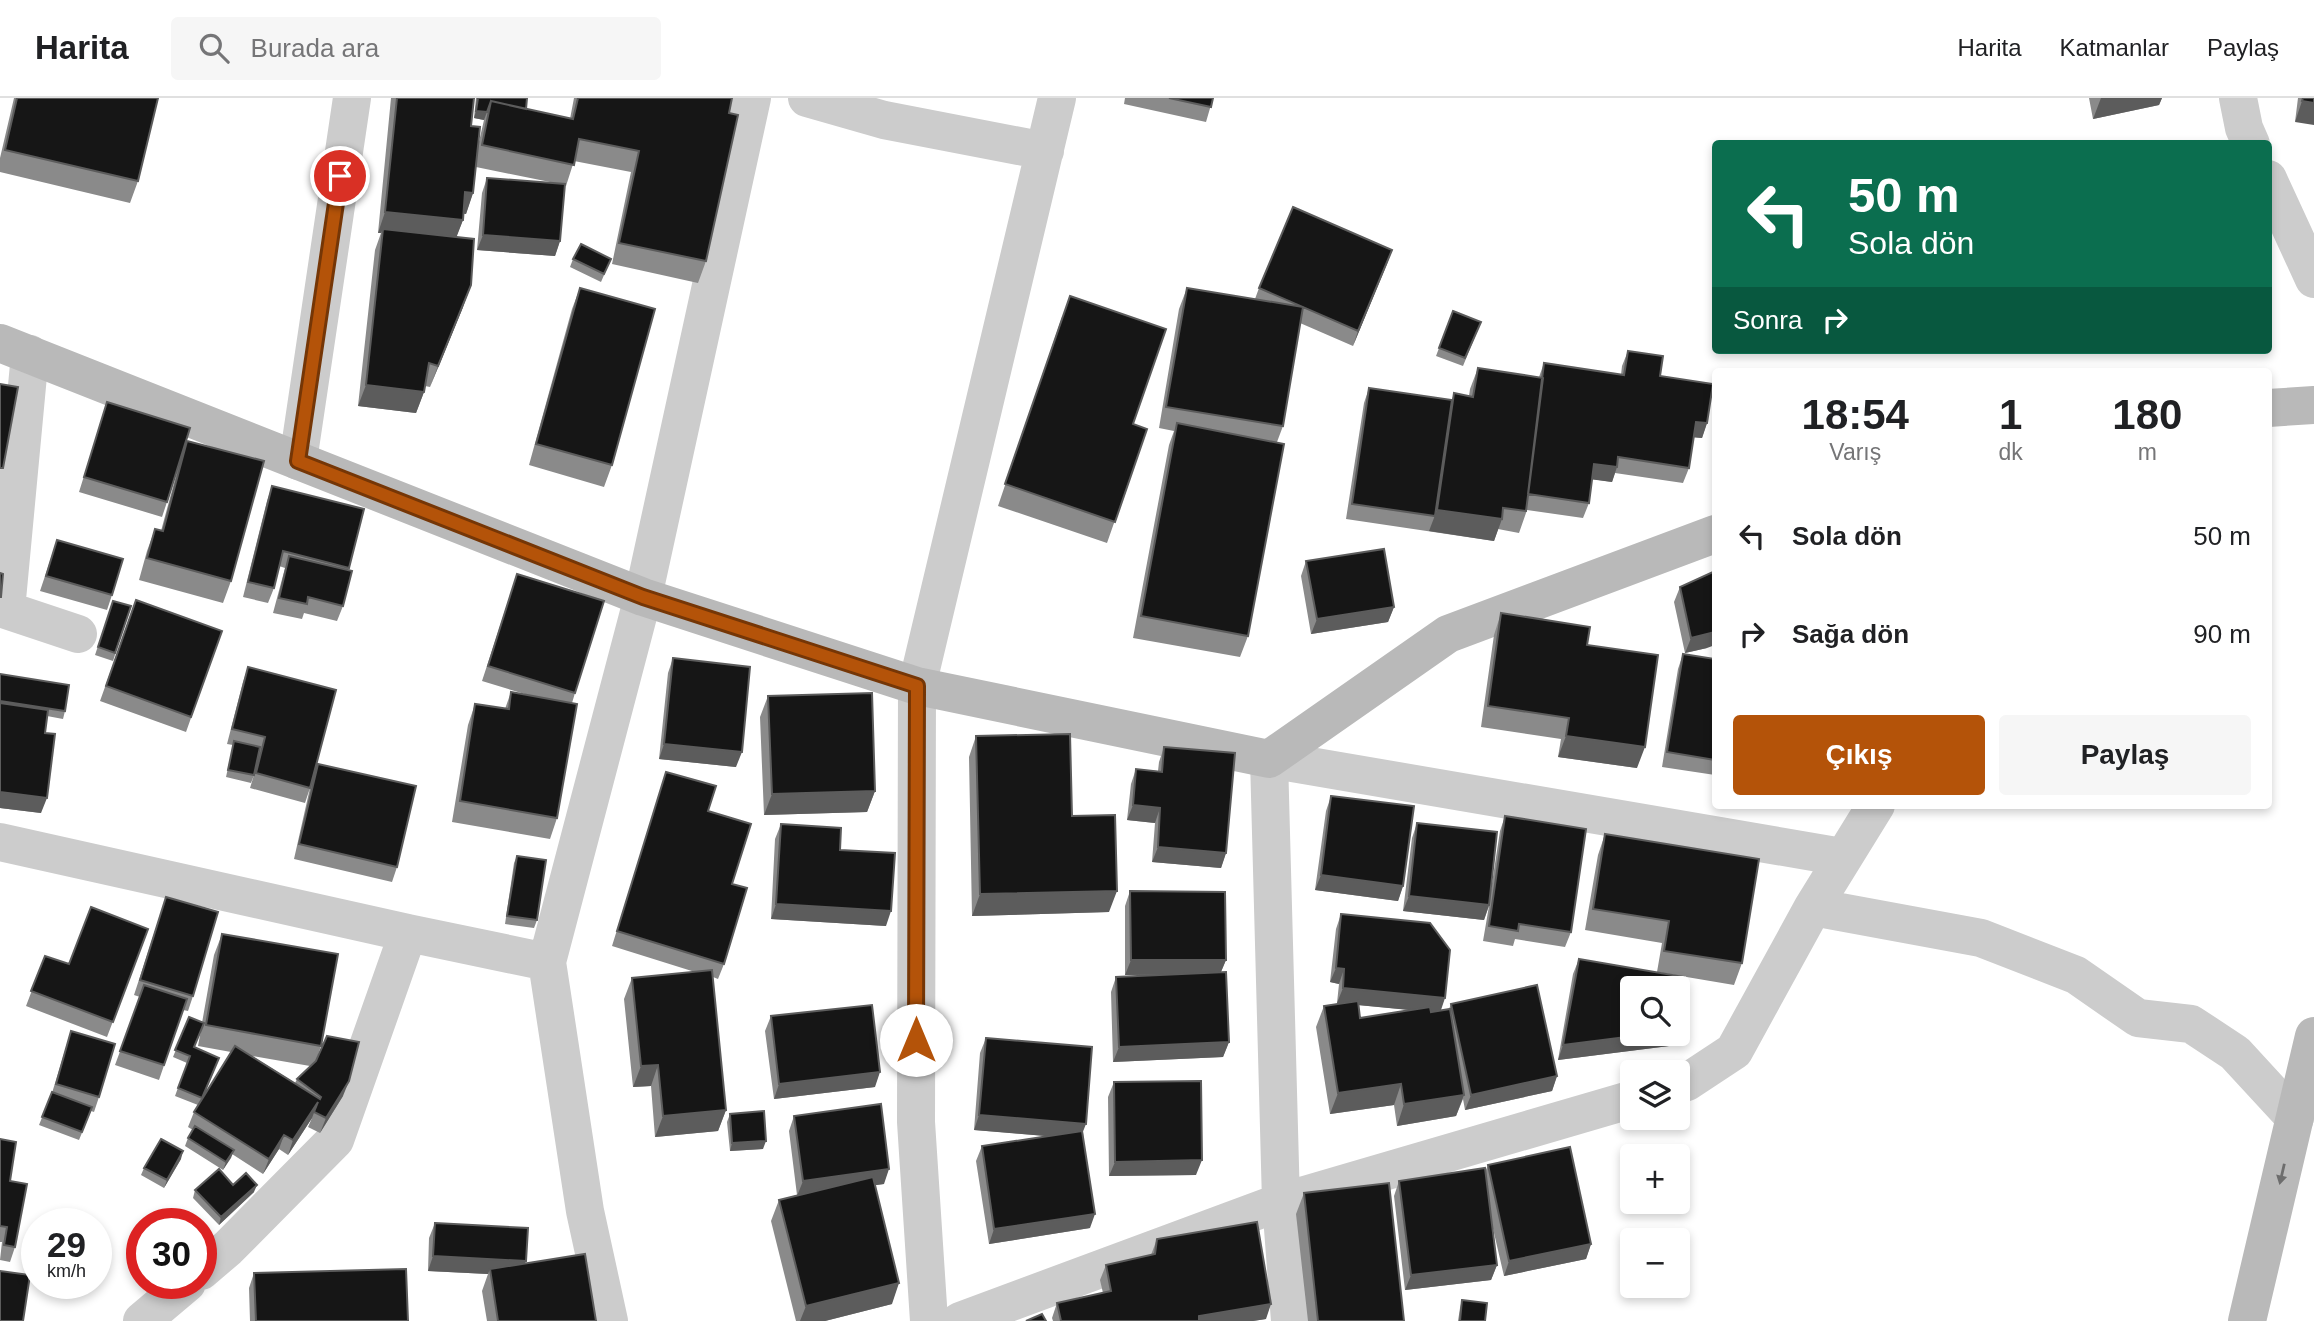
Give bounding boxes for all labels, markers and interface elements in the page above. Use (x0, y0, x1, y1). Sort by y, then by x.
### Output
search box (171, 17, 661, 80)
text: Harita (35, 29, 129, 66)
icon: search (195, 29, 233, 67)
text: Burada ara (251, 33, 379, 63)
text: Harita (1958, 34, 2022, 61)
text: Katmanlar (2060, 34, 2169, 61)
text: Paylaş (2207, 34, 2279, 61)
pin (310, 146, 370, 206)
icon: arrive (321, 157, 359, 195)
icon: left (1733, 168, 1824, 259)
text: 50 m (1848, 168, 1960, 222)
text: Sola dön (1848, 225, 1974, 261)
icon: right (1816, 301, 1854, 339)
text: Sonra (1733, 305, 1802, 335)
text: 18:54 (1802, 391, 1909, 438)
text: 1 (1999, 391, 2022, 438)
text: 180 (2112, 391, 2182, 438)
text: Varış (1829, 439, 1881, 465)
text: dk (1999, 439, 2023, 465)
text: m (2138, 439, 2157, 465)
icon: left (1733, 517, 1771, 555)
text: Sola dön (1792, 521, 1902, 551)
text: 50 m (2193, 521, 2251, 551)
icon: right (1733, 615, 1771, 653)
text: Sağa dön (1792, 619, 1909, 649)
text: 90 m (2193, 619, 2251, 649)
button: Çıkış (1733, 715, 1985, 795)
button: Paylaş (1999, 715, 2251, 795)
map controls (1620, 976, 1690, 1298)
button: search (1620, 976, 1690, 1046)
position arrow (879, 1003, 953, 1077)
button: layers (1620, 1060, 1690, 1130)
button: + (1620, 1144, 1690, 1214)
one-way arrow (2276, 1163, 2287, 1185)
speed limit sign: 30 (126, 1208, 217, 1299)
text: 29 (47, 1225, 86, 1264)
button: − (1620, 1228, 1690, 1298)
text: km/h (47, 1261, 86, 1281)

